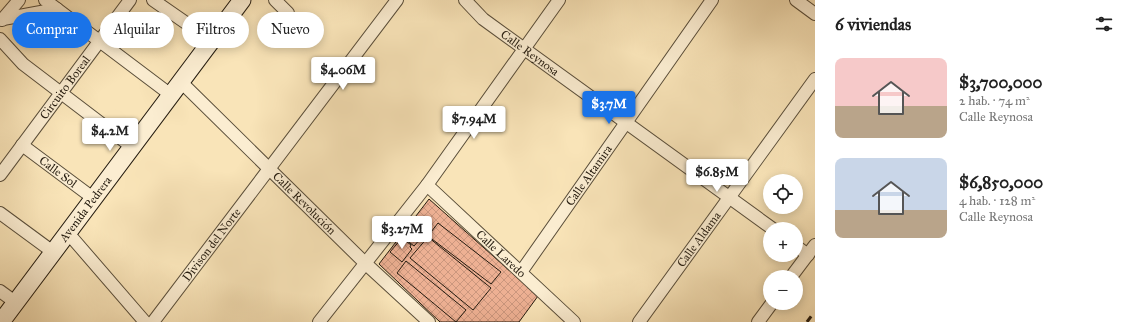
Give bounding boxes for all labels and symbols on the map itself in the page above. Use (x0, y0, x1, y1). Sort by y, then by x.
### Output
street label: Calle Reynosa (498, 27, 562, 79)
street label: Circuito Boreal (37, 52, 94, 122)
pin: $4.06M (310, 57, 376, 91)
pin: $3.7M (581, 91, 637, 125)
pin: $7.94M (441, 106, 507, 140)
pin: $4.2M (82, 118, 138, 152)
street label: Calle Altamira (563, 142, 615, 208)
street label: Calle Sol (36, 153, 80, 191)
pin: $6.85M (684, 159, 750, 193)
street label: Calle Revolución (270, 169, 339, 238)
street label: Avenida Pedrera (56, 173, 115, 245)
street label: Divison del Norte (179, 205, 244, 284)
street label: Calle Aldama (674, 208, 724, 270)
pin: $3.27M (369, 216, 435, 250)
street label: Calle Laredo (473, 227, 529, 280)

